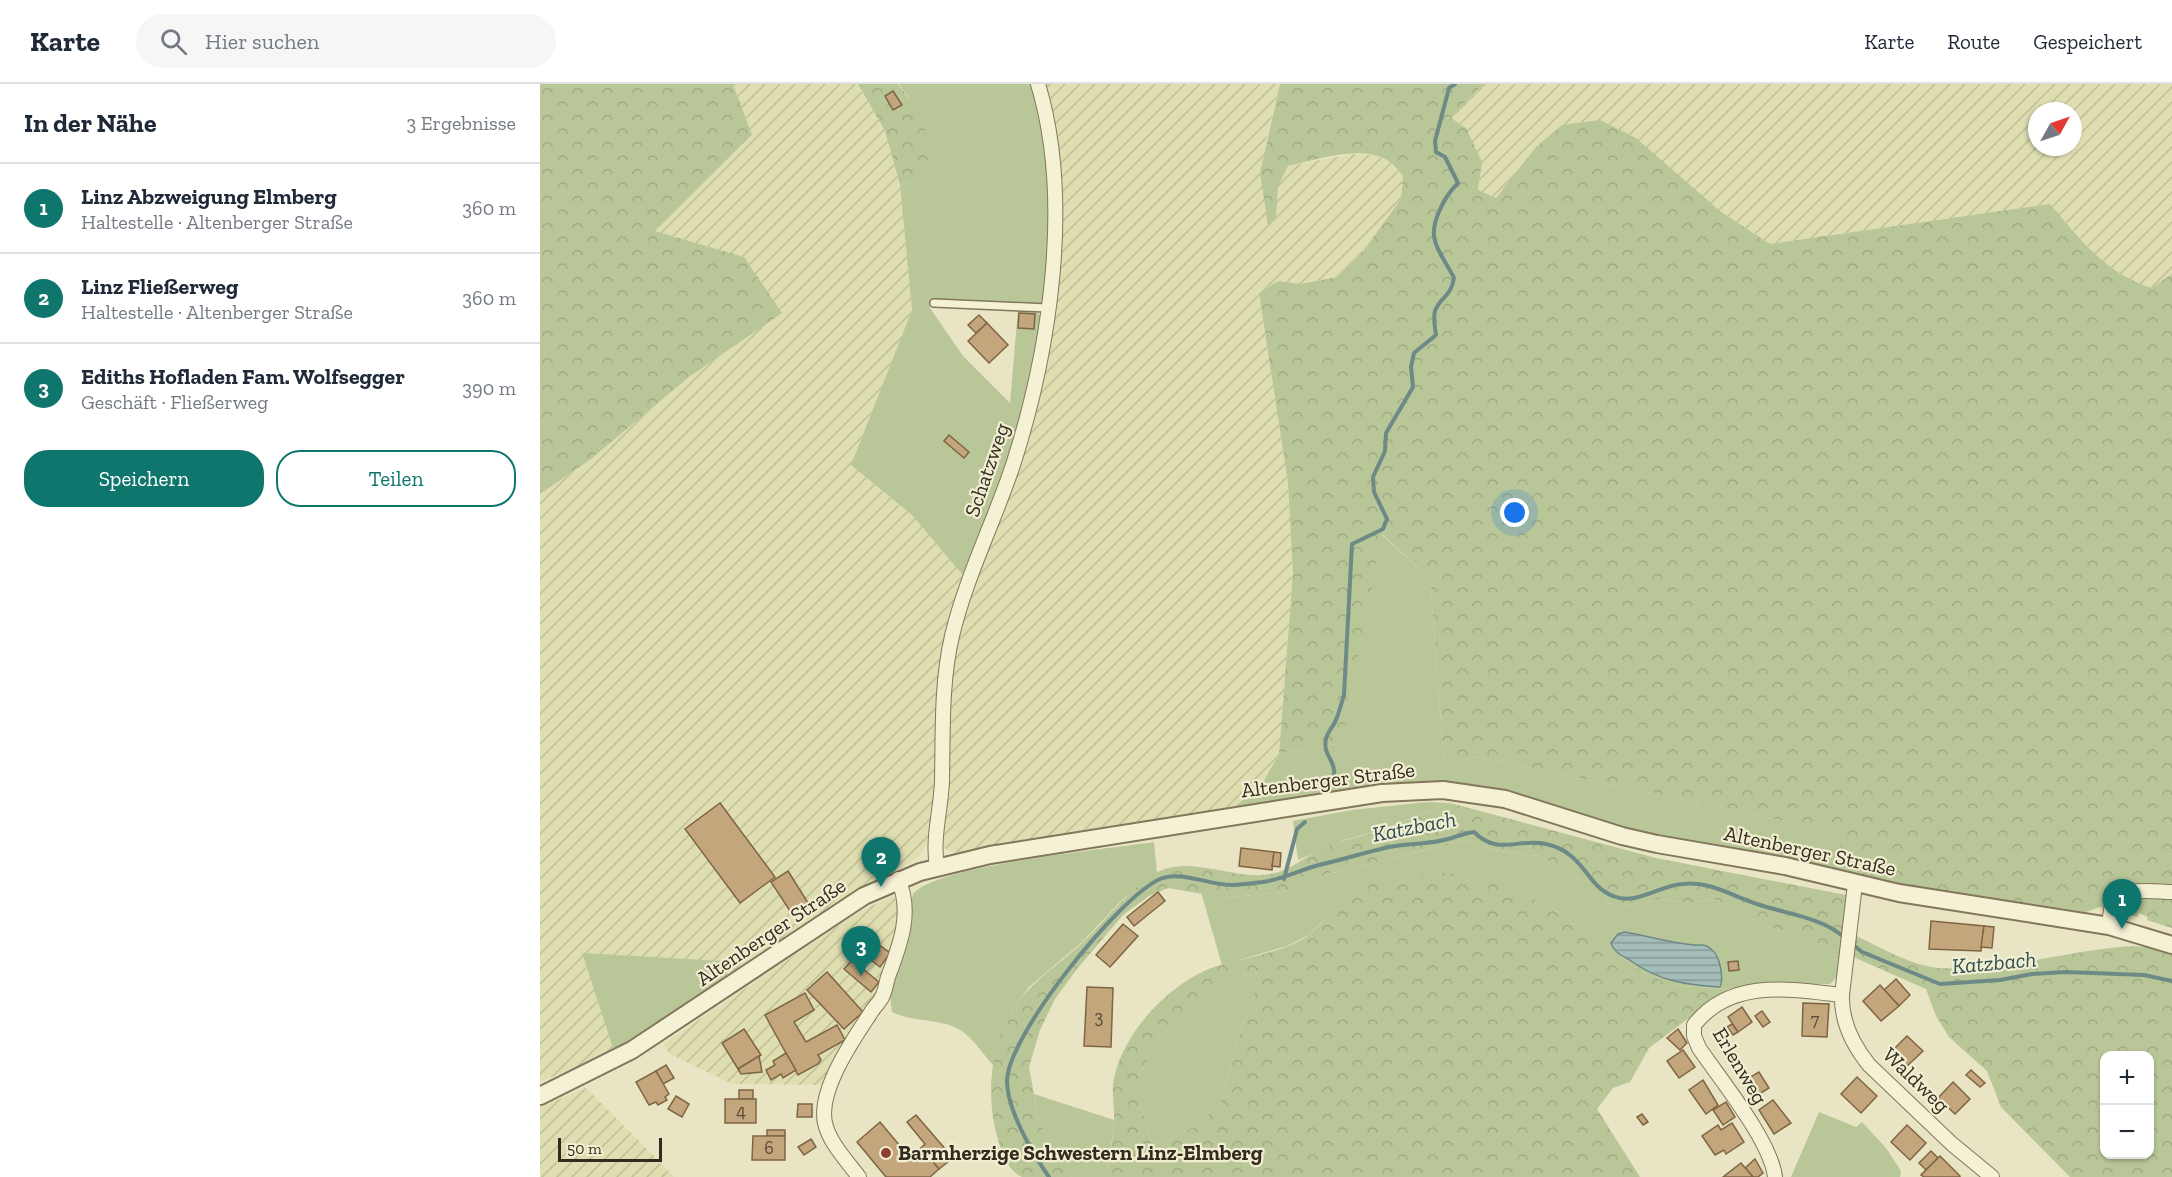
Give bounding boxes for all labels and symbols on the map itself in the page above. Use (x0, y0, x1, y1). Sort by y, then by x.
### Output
north arrow (2028, 102, 2082, 156)
street label: Schatzweg (959, 419, 1014, 520)
your location (1500, 498, 1529, 527)
street label: Altenberger Straße (1240, 756, 1416, 803)
water label: Katzbach (1370, 805, 1458, 848)
street label: Altenberger Straße (1722, 820, 1898, 881)
pin: 2 (862, 838, 900, 887)
street label: Altenberger Straße (691, 872, 850, 991)
pin: 1 (2102, 880, 2142, 929)
pin: 3 (842, 926, 880, 976)
water label: Katzbach (1951, 945, 2037, 980)
house number: 3 (1095, 1006, 1104, 1028)
house number: 7 (1811, 1009, 1820, 1031)
street label: Erlenweg (1708, 1023, 1773, 1109)
street label: Waldweg (1878, 1042, 1955, 1118)
house number: 4 (736, 1100, 746, 1122)
scale bar (558, 1135, 662, 1162)
house number: 6 (764, 1137, 774, 1159)
place label: Barmherzige Schwestern Linz-Elmberg (898, 1140, 1263, 1165)
marker: Barmherzige Schwestern Linz-Elmberg (879, 1146, 893, 1160)

